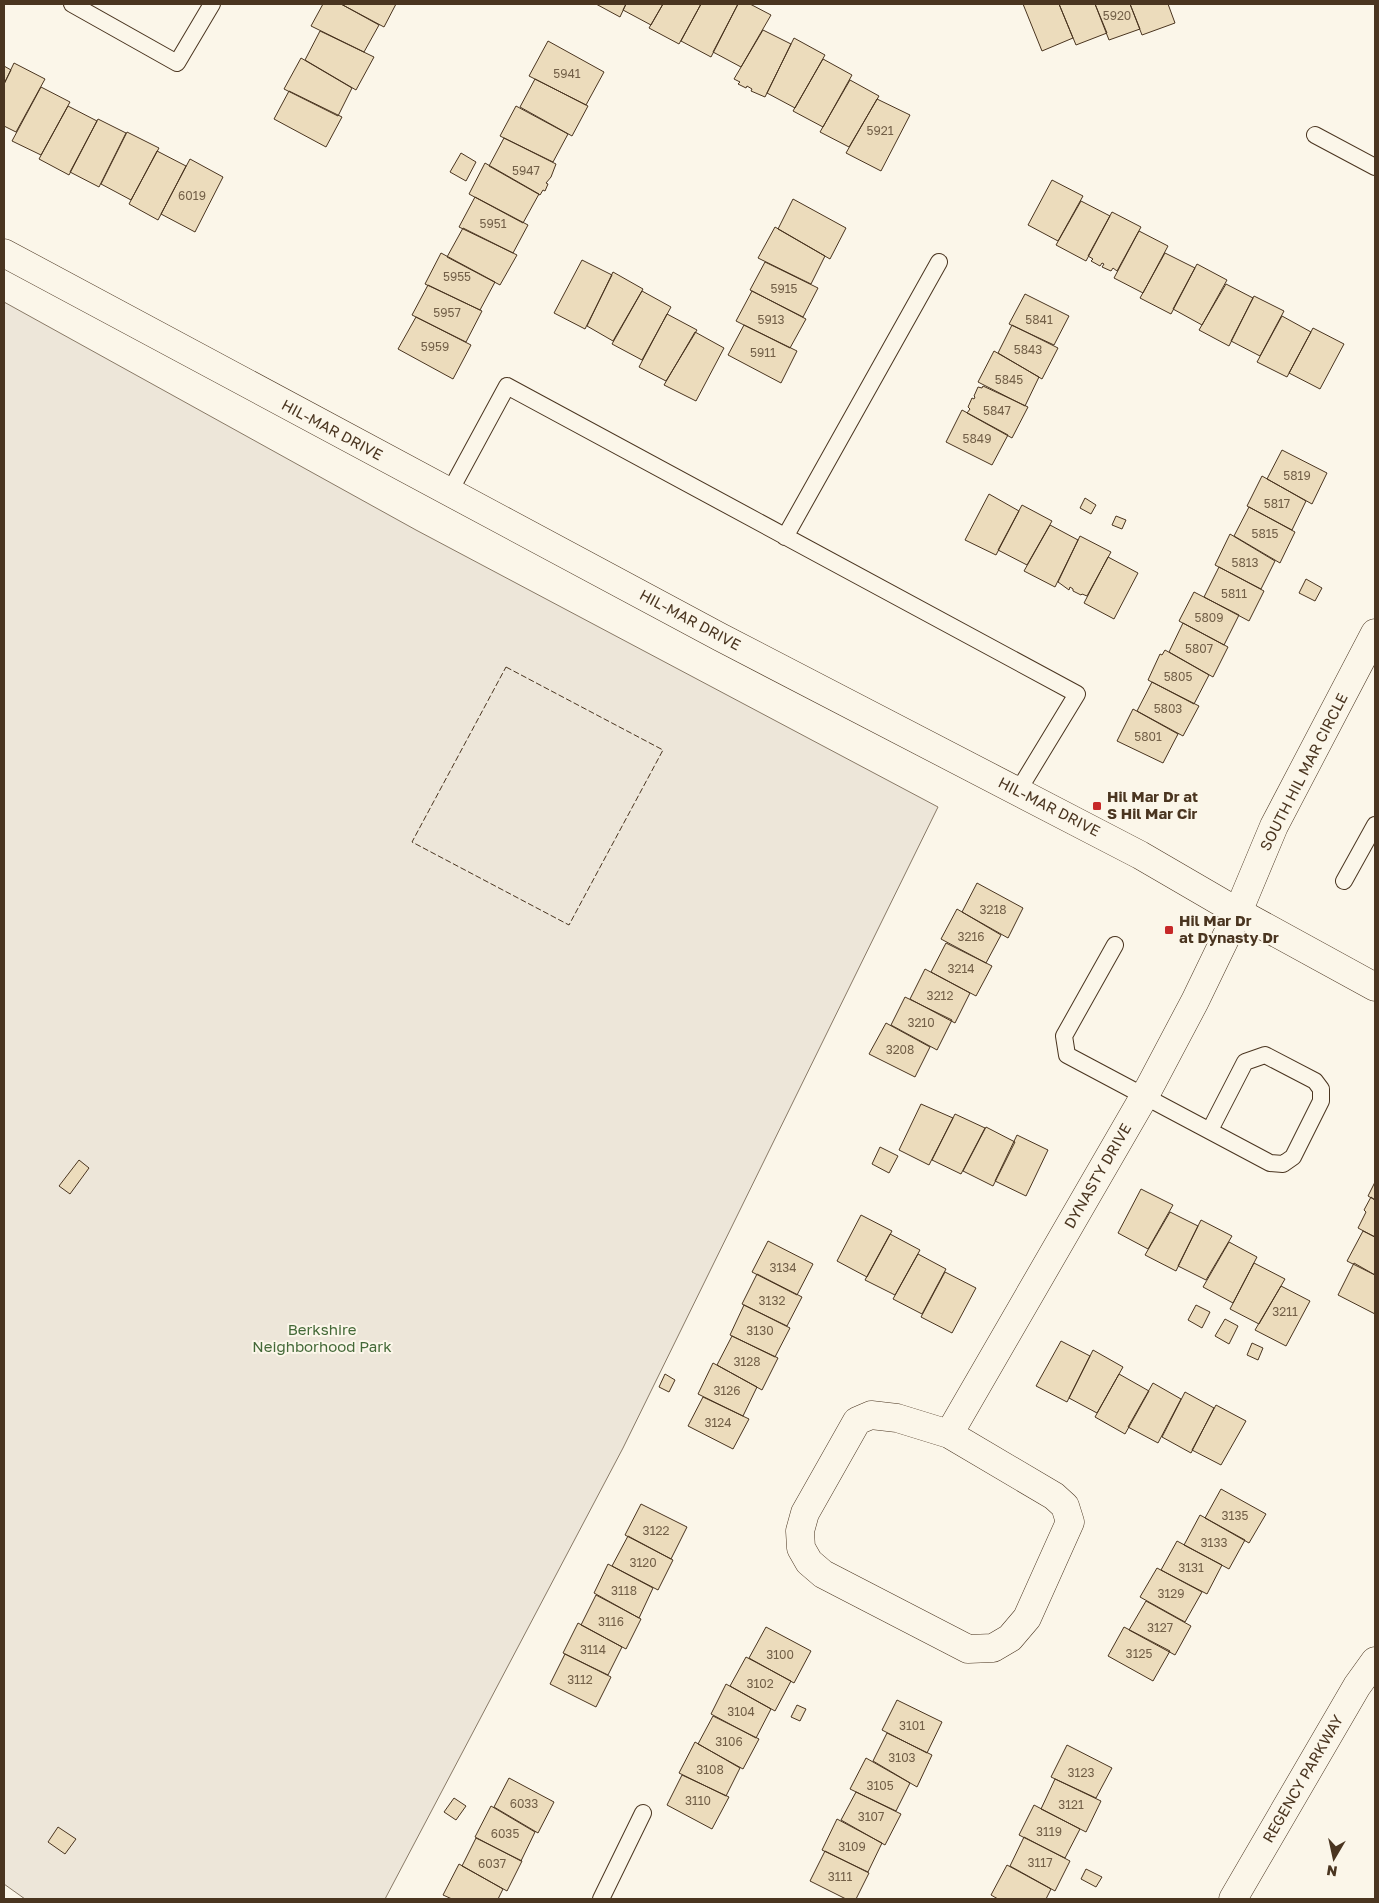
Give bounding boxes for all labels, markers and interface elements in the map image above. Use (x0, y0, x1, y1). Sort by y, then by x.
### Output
house number: 5920 (1103, 8, 1131, 23)
house number: 5941 (553, 66, 581, 81)
house number: 5921 (866, 123, 894, 138)
house number: 5947 (512, 163, 540, 178)
house number: 6019 (178, 188, 206, 203)
house number: 5951 (479, 216, 507, 231)
house number: 5955 (443, 269, 471, 284)
house number: 5915 (770, 281, 798, 296)
house number: 5957 (433, 305, 461, 320)
house number: 5913 (757, 312, 785, 327)
house number: 5841 (1025, 312, 1053, 327)
house number: 5959 (421, 339, 449, 354)
house number: 5843 (1014, 342, 1042, 357)
house number: 5911 (750, 345, 776, 360)
house number: 5845 (995, 372, 1023, 387)
street label: HIL-MAR DRIVE (279, 395, 386, 463)
house number: 5847 (983, 403, 1011, 418)
house number: 5849 (963, 431, 991, 446)
house number: 5819 (1283, 468, 1311, 483)
house number: 5817 (1264, 496, 1290, 511)
house number: 5815 (1251, 526, 1279, 541)
house number: 5813 (1231, 555, 1259, 570)
street label: HIL-MAR DRIVE (637, 585, 744, 653)
house number: 5811 (1221, 586, 1247, 601)
house number: 5809 (1195, 610, 1223, 625)
house number: 5807 (1185, 641, 1213, 656)
house number: 5805 (1164, 669, 1192, 684)
street label: SOUTH HIL MAR CIRCLE (1255, 690, 1351, 853)
house number: 5803 (1154, 701, 1182, 716)
house number: 5801 (1134, 729, 1162, 744)
street label: HIL-MAR DRIVE (996, 773, 1103, 840)
place label: Hil Mar Dr at S Hil Mar Cir (1107, 787, 1198, 822)
marker: Hil Mar Dr at S Hil Mar Cir (1091, 800, 1103, 812)
house number: 3218 (979, 902, 1007, 917)
place label: Hil Mar Dr at Dynasty Dr (1179, 911, 1279, 946)
marker: Hil Mar Dr at Dynasty Dr (1163, 924, 1175, 936)
house number: 3216 (957, 929, 985, 944)
house number: 3214 (947, 961, 975, 976)
house number: 3212 (927, 988, 953, 1003)
house number: 3210 (907, 1015, 935, 1030)
house number: 3208 (886, 1042, 914, 1057)
street label: DYNASTY DRIVE (1060, 1120, 1134, 1231)
house number: 3134 (769, 1260, 797, 1275)
house number: 3132 (759, 1293, 785, 1308)
house number: 3211 (1272, 1304, 1298, 1319)
park label: Berkshire Neighborhood Park (252, 1320, 392, 1355)
house number: 3130 (746, 1323, 774, 1338)
house number: 3128 (733, 1354, 761, 1369)
house number: 3126 (713, 1383, 741, 1398)
house number: 3124 (704, 1415, 732, 1430)
house number: 3135 (1222, 1508, 1248, 1523)
house number: 3122 (643, 1523, 669, 1538)
house number: 3133 (1201, 1535, 1227, 1550)
house number: 3120 (629, 1555, 657, 1570)
house number: 3131 (1178, 1560, 1204, 1575)
house number: 3118 (611, 1583, 637, 1598)
house number: 3129 (1157, 1586, 1185, 1601)
house number: 3116 (598, 1614, 624, 1629)
house number: 3127 (1147, 1620, 1173, 1635)
house number: 3114 (580, 1642, 606, 1657)
house number: 3125 (1126, 1646, 1152, 1661)
house number: 3100 (766, 1647, 794, 1662)
house number: 3112 (567, 1672, 593, 1687)
house number: 3102 (746, 1676, 774, 1691)
house number: 3104 (727, 1704, 755, 1719)
street label: REGENCY PARKWAY (1258, 1711, 1346, 1846)
house number: 3101 (899, 1718, 925, 1733)
house number: 3106 (715, 1734, 743, 1749)
house number: 3103 (888, 1750, 916, 1765)
house number: 3108 (696, 1762, 724, 1777)
house number: 3123 (1068, 1765, 1094, 1780)
house number: 3105 (866, 1778, 894, 1793)
house number: 3110 (685, 1793, 711, 1808)
house number: 6033 (510, 1796, 538, 1811)
house number: 3121 (1058, 1797, 1084, 1812)
house number: 3107 (858, 1809, 884, 1824)
house number: 3119 (1036, 1824, 1062, 1839)
house number: 6035 (491, 1826, 519, 1841)
north arrow (1309, 1833, 1359, 1883)
house number: 3109 (838, 1839, 866, 1854)
house number: 3117 (1027, 1855, 1053, 1870)
house number: 6037 (478, 1856, 506, 1871)
text: N (1325, 1862, 1338, 1881)
house number: 3111 (828, 1869, 852, 1884)

